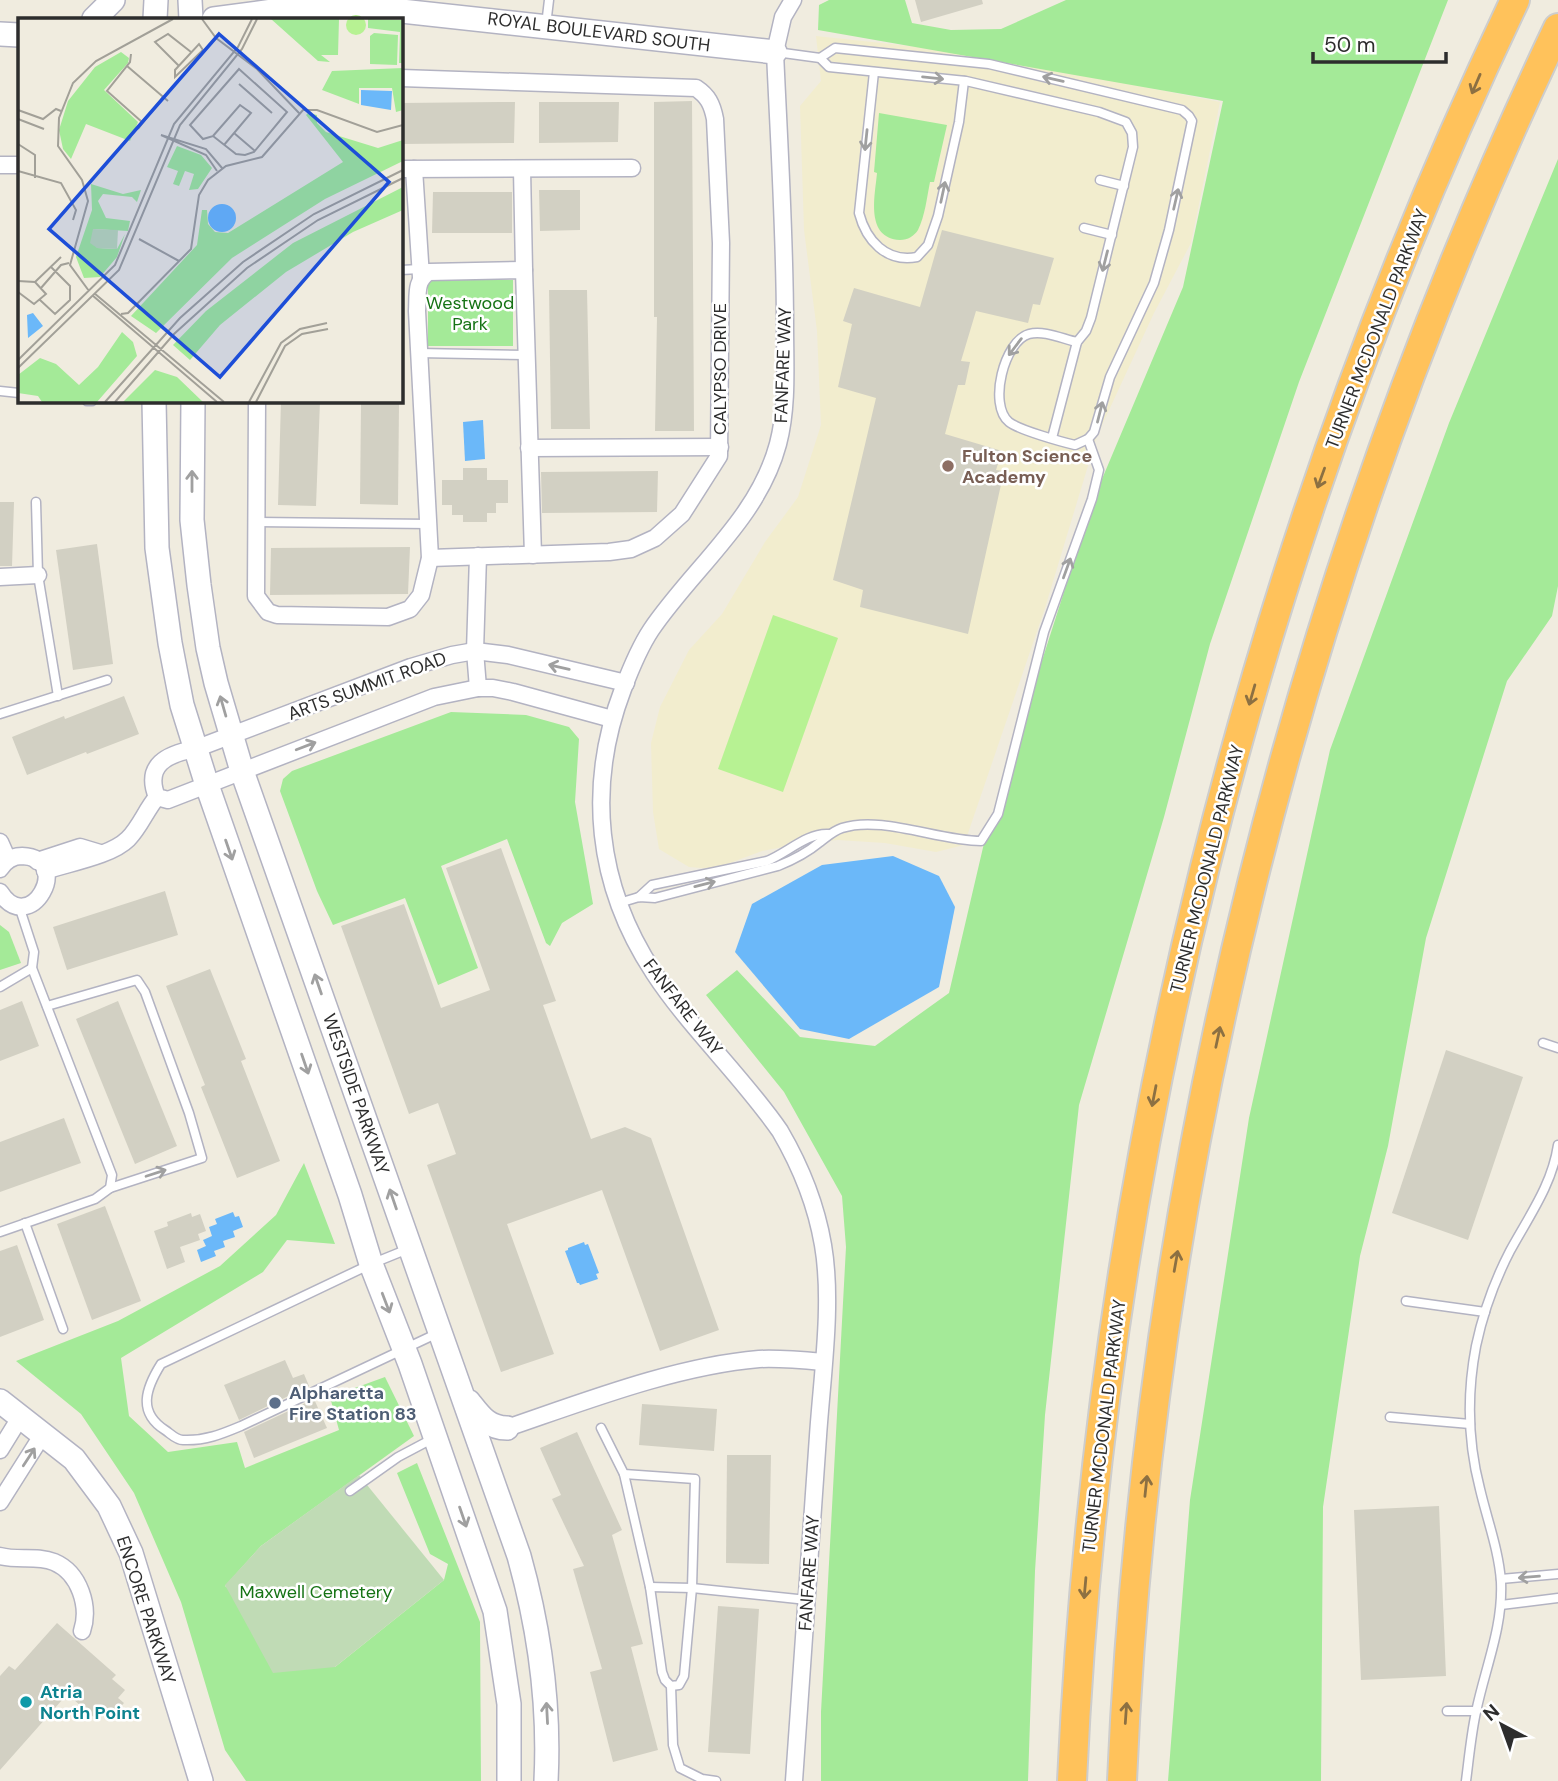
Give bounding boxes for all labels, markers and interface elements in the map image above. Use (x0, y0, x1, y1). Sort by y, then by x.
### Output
street label: ROYAL BOULEVARD SOUTH (486, 6, 712, 58)
inset map (18, 18, 402, 402)
scale bar (1313, 21, 1446, 65)
text: 50 m (1324, 31, 1375, 59)
one-way arrow (921, 72, 944, 85)
one-way arrow (1042, 72, 1065, 85)
one-way arrow (1469, 73, 1482, 94)
one-way arrow (859, 128, 872, 151)
one-way arrow (937, 181, 951, 204)
one-way arrow (1170, 188, 1183, 211)
street label: TURNER MCDONALD PARKWAY (1320, 205, 1434, 452)
one-way arrow (1098, 249, 1111, 272)
park label: Westwood Park (426, 291, 514, 336)
street label: CALYPSO DRIVE (708, 303, 732, 435)
street label: FANFARE WAY (769, 306, 797, 423)
one-way arrow (1008, 337, 1023, 355)
one-way arrow (1094, 402, 1107, 424)
place label: Fulton Science Academy (962, 444, 1092, 489)
marker: Fulton Science Academy (940, 458, 956, 474)
one-way arrow (1313, 466, 1326, 488)
one-way arrow (185, 470, 199, 493)
one-way arrow (1062, 557, 1074, 579)
street label: ARTS SUMMIT ROAD (284, 646, 450, 726)
one-way arrow (548, 660, 571, 673)
one-way arrow (1244, 683, 1257, 705)
one-way arrow (215, 695, 228, 717)
one-way arrow (295, 739, 316, 752)
street label: TURNER MCDONALD PARKWAY (1164, 742, 1250, 996)
one-way arrow (224, 838, 236, 860)
one-way arrow (694, 877, 716, 890)
street label: FANFARE WAY (638, 954, 728, 1061)
one-way arrow (311, 973, 324, 995)
street label: WESTSIDE PARKWAY (317, 1010, 395, 1178)
one-way arrow (1212, 1026, 1226, 1049)
one-way arrow (300, 1053, 312, 1075)
one-way arrow (1147, 1084, 1160, 1107)
one-way arrow (145, 1165, 167, 1178)
one-way arrow (386, 1188, 398, 1210)
one-way arrow (1170, 1250, 1183, 1273)
one-way arrow (380, 1292, 393, 1313)
street label: TURNER MCDONALD PARKWAY (1077, 1297, 1132, 1554)
place label: Alpharetta Fire Station 83 (289, 1381, 417, 1426)
marker: Alpharetta Fire Station 83 (267, 1395, 283, 1411)
one-way arrow (22, 1447, 36, 1467)
one-way arrow (1140, 1475, 1153, 1498)
one-way arrow (457, 1506, 470, 1528)
street label: FANFARE WAY (793, 1514, 825, 1632)
street label: ENCORE PARKWAY (111, 1533, 181, 1688)
one-way arrow (1519, 1571, 1541, 1584)
one-way arrow (1078, 1576, 1091, 1598)
park label: Maxwell Cemetery (239, 1580, 393, 1604)
place label: Atria North Point (40, 1680, 140, 1725)
north arrow (1467, 1690, 1537, 1760)
marker: Atria North Point (18, 1694, 34, 1710)
text: N (1478, 1699, 1505, 1727)
one-way arrow (540, 1702, 553, 1725)
one-way arrow (1120, 1702, 1133, 1725)

